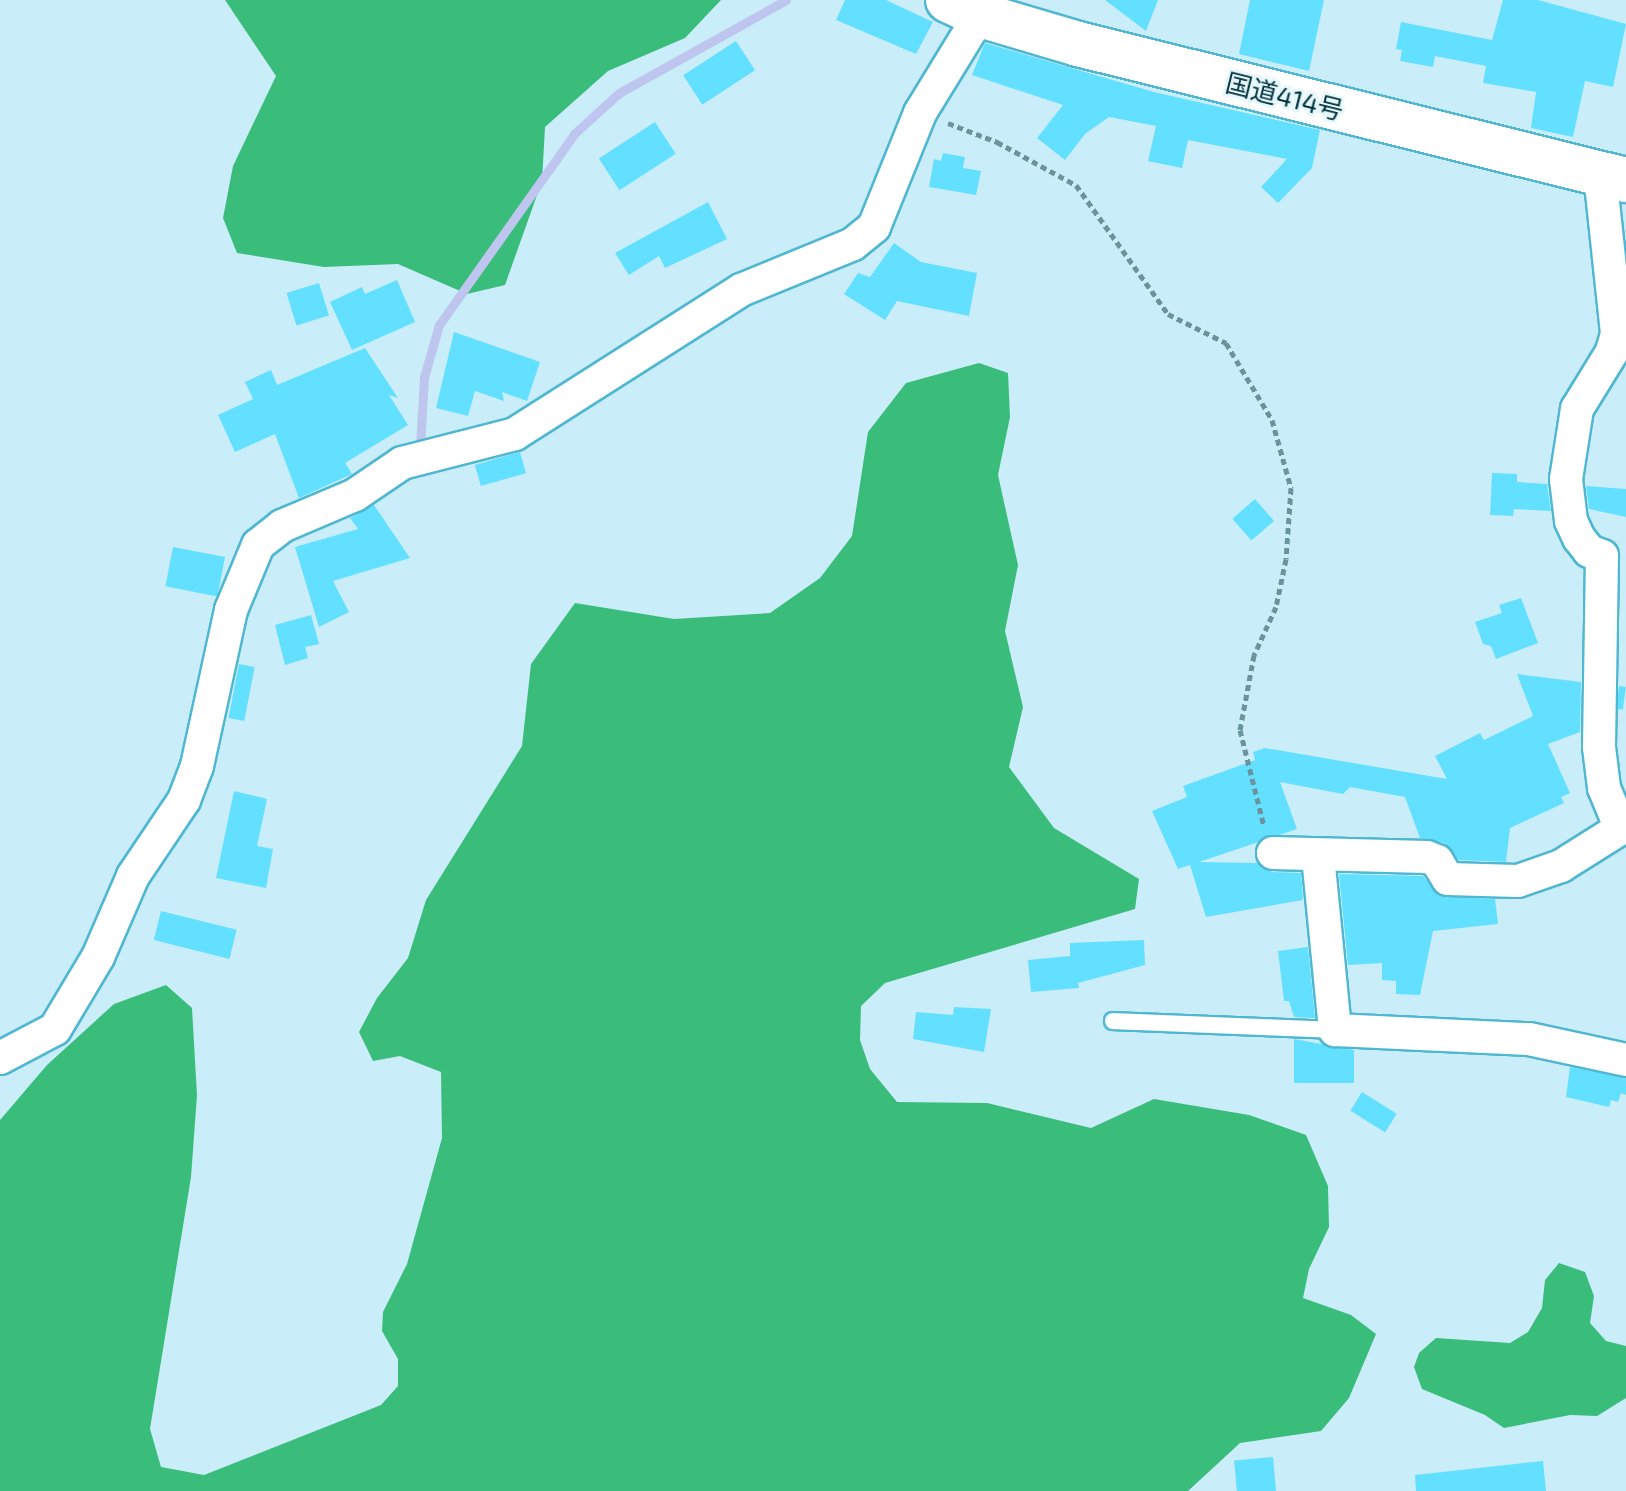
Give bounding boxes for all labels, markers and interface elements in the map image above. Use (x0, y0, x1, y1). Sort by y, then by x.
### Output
street label: 国道414号 (1223, 66, 1347, 126)

